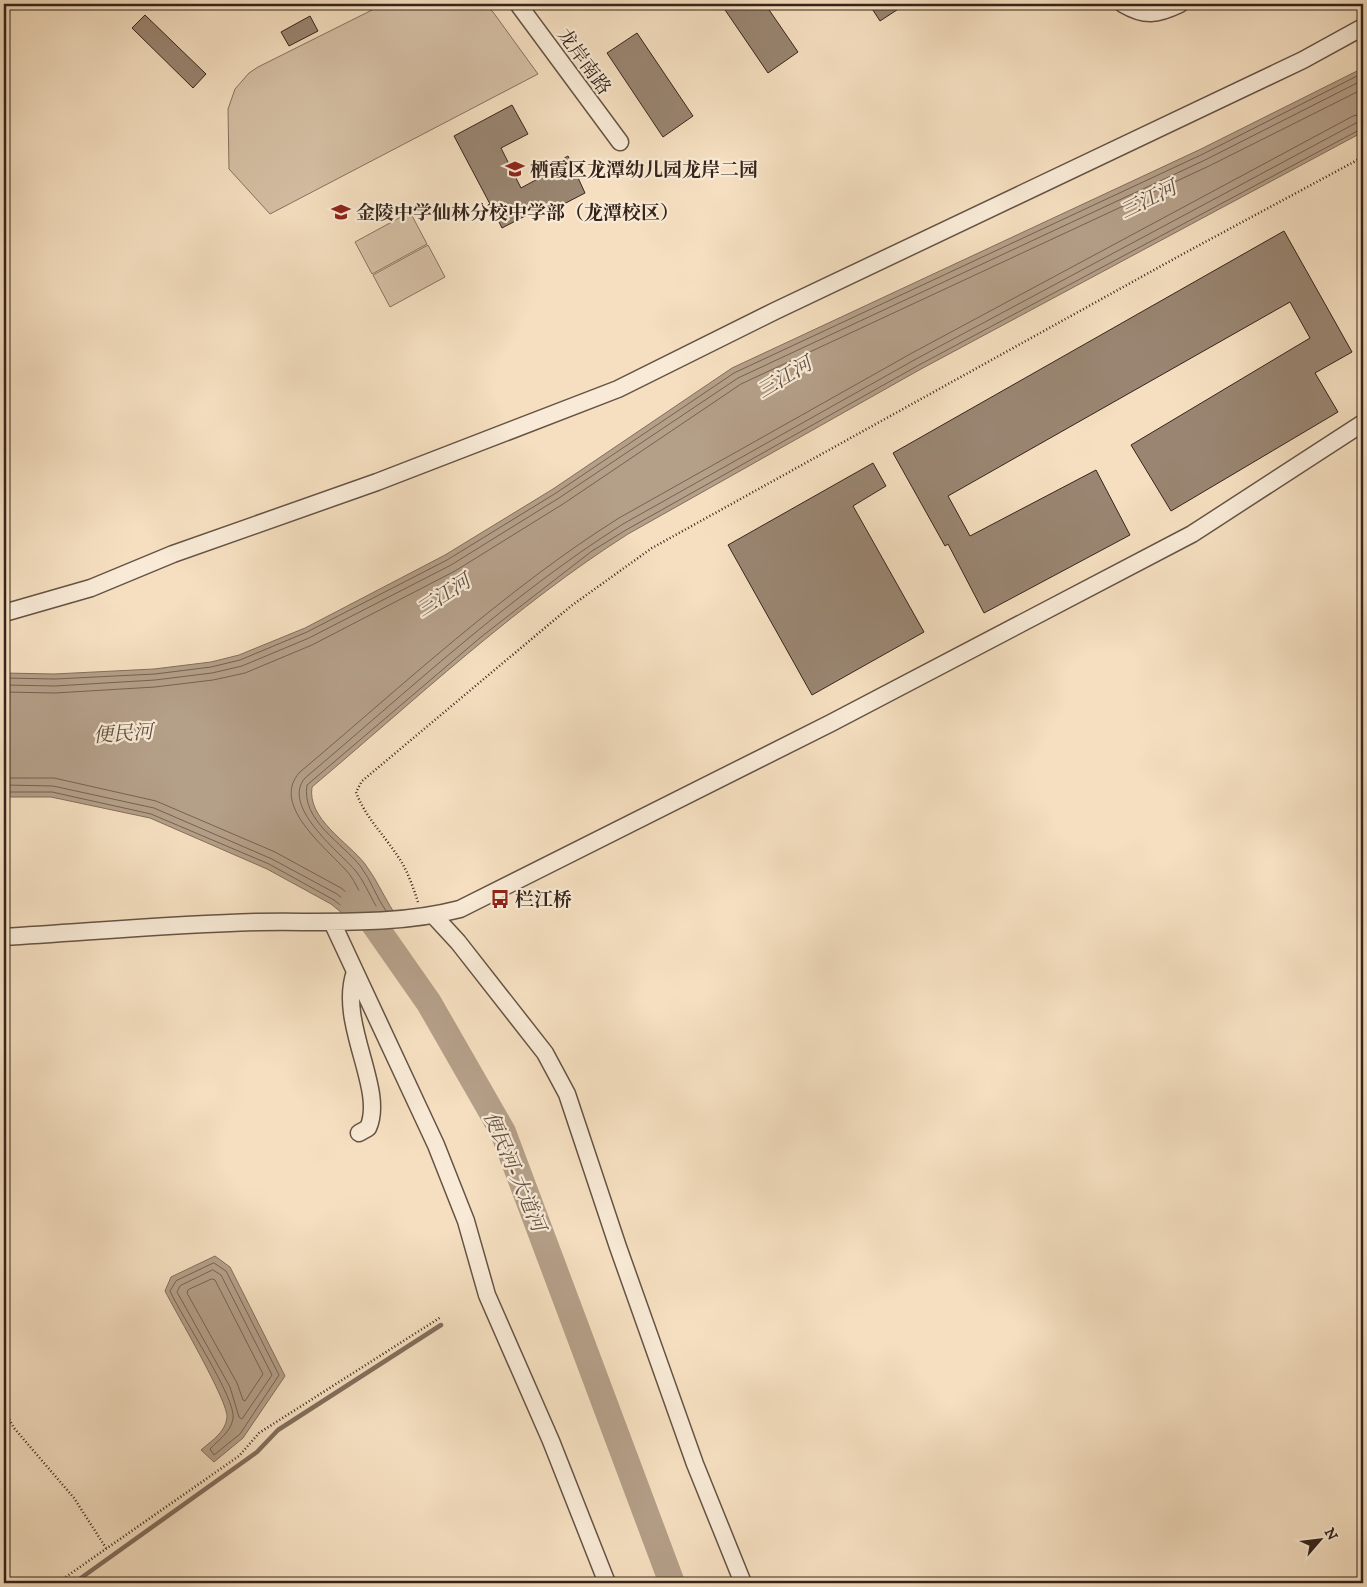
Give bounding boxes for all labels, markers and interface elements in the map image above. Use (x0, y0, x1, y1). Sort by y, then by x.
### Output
street label: 龙岸南路 (552, 24, 615, 99)
school or university icon: 栖霞区龙潭幼儿园龙岸二园 (504, 158, 526, 180)
place label: 栖霞区龙潭幼儿园龙岸二园 (530, 159, 758, 182)
water label: 三江河 (1116, 175, 1184, 225)
school or university icon: 金陵中学仙林分校中学部（龙潭校区） (330, 201, 352, 223)
place label: 金陵中学仙林分校中学部（龙潭校区） (356, 202, 679, 225)
water label: 三江河 (753, 351, 819, 404)
water label: 三江河 (412, 568, 478, 623)
water label: 便民河 (92, 720, 157, 749)
bus stop icon: 栏江桥 (489, 888, 511, 910)
place label: 栏江桥 (515, 889, 572, 912)
water label: 便民河-大道河 (477, 1108, 551, 1238)
north arrow (1294, 1514, 1344, 1564)
text: N (1320, 1525, 1341, 1544)

